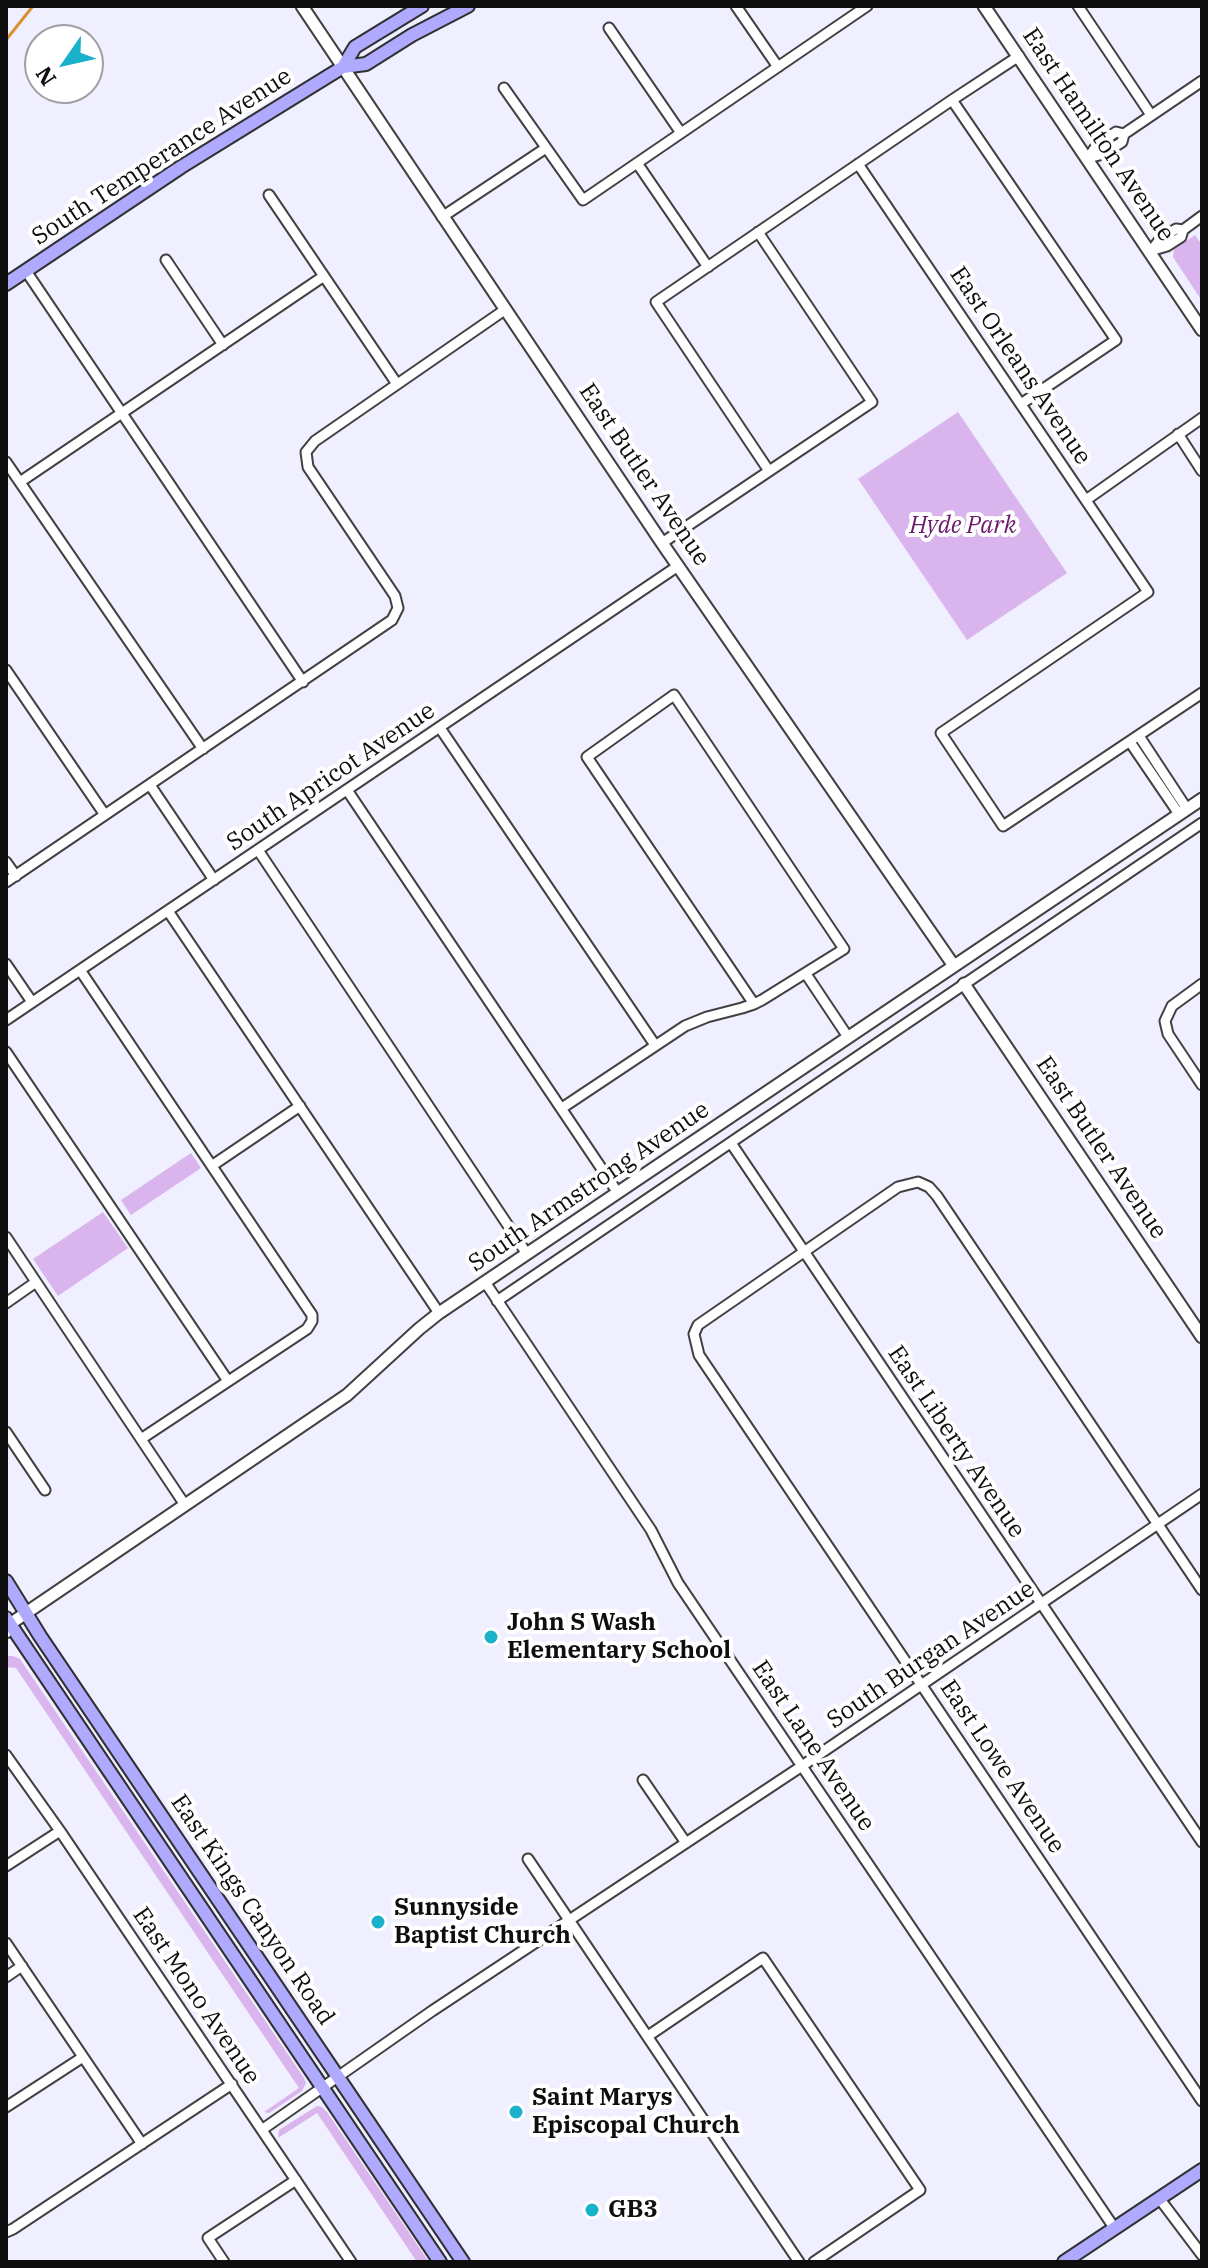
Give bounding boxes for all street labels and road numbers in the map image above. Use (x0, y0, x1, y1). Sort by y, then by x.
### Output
street label: East Hamilton Avenue (1016, 23, 1180, 247)
street label: South Temperance Avenue (27, 62, 297, 252)
street label: East Orleans Avenue (943, 262, 1097, 470)
street label: East Butler Avenue (572, 378, 716, 572)
street label: South Apricot Avenue (222, 697, 440, 857)
street label: East Butler Avenue (1029, 1051, 1173, 1245)
street label: South Armstrong Avenue (463, 1096, 715, 1278)
street label: East Liberty Avenue (881, 1341, 1031, 1543)
street label: South Burgan Avenue (822, 1575, 1040, 1735)
street label: East Lane Avenue (745, 1655, 881, 1837)
street label: East Lowe Avenue (933, 1675, 1071, 1859)
street label: East Kings Canyon Road (164, 1789, 340, 2031)
street label: East Mono Avenue (126, 1902, 266, 2090)

